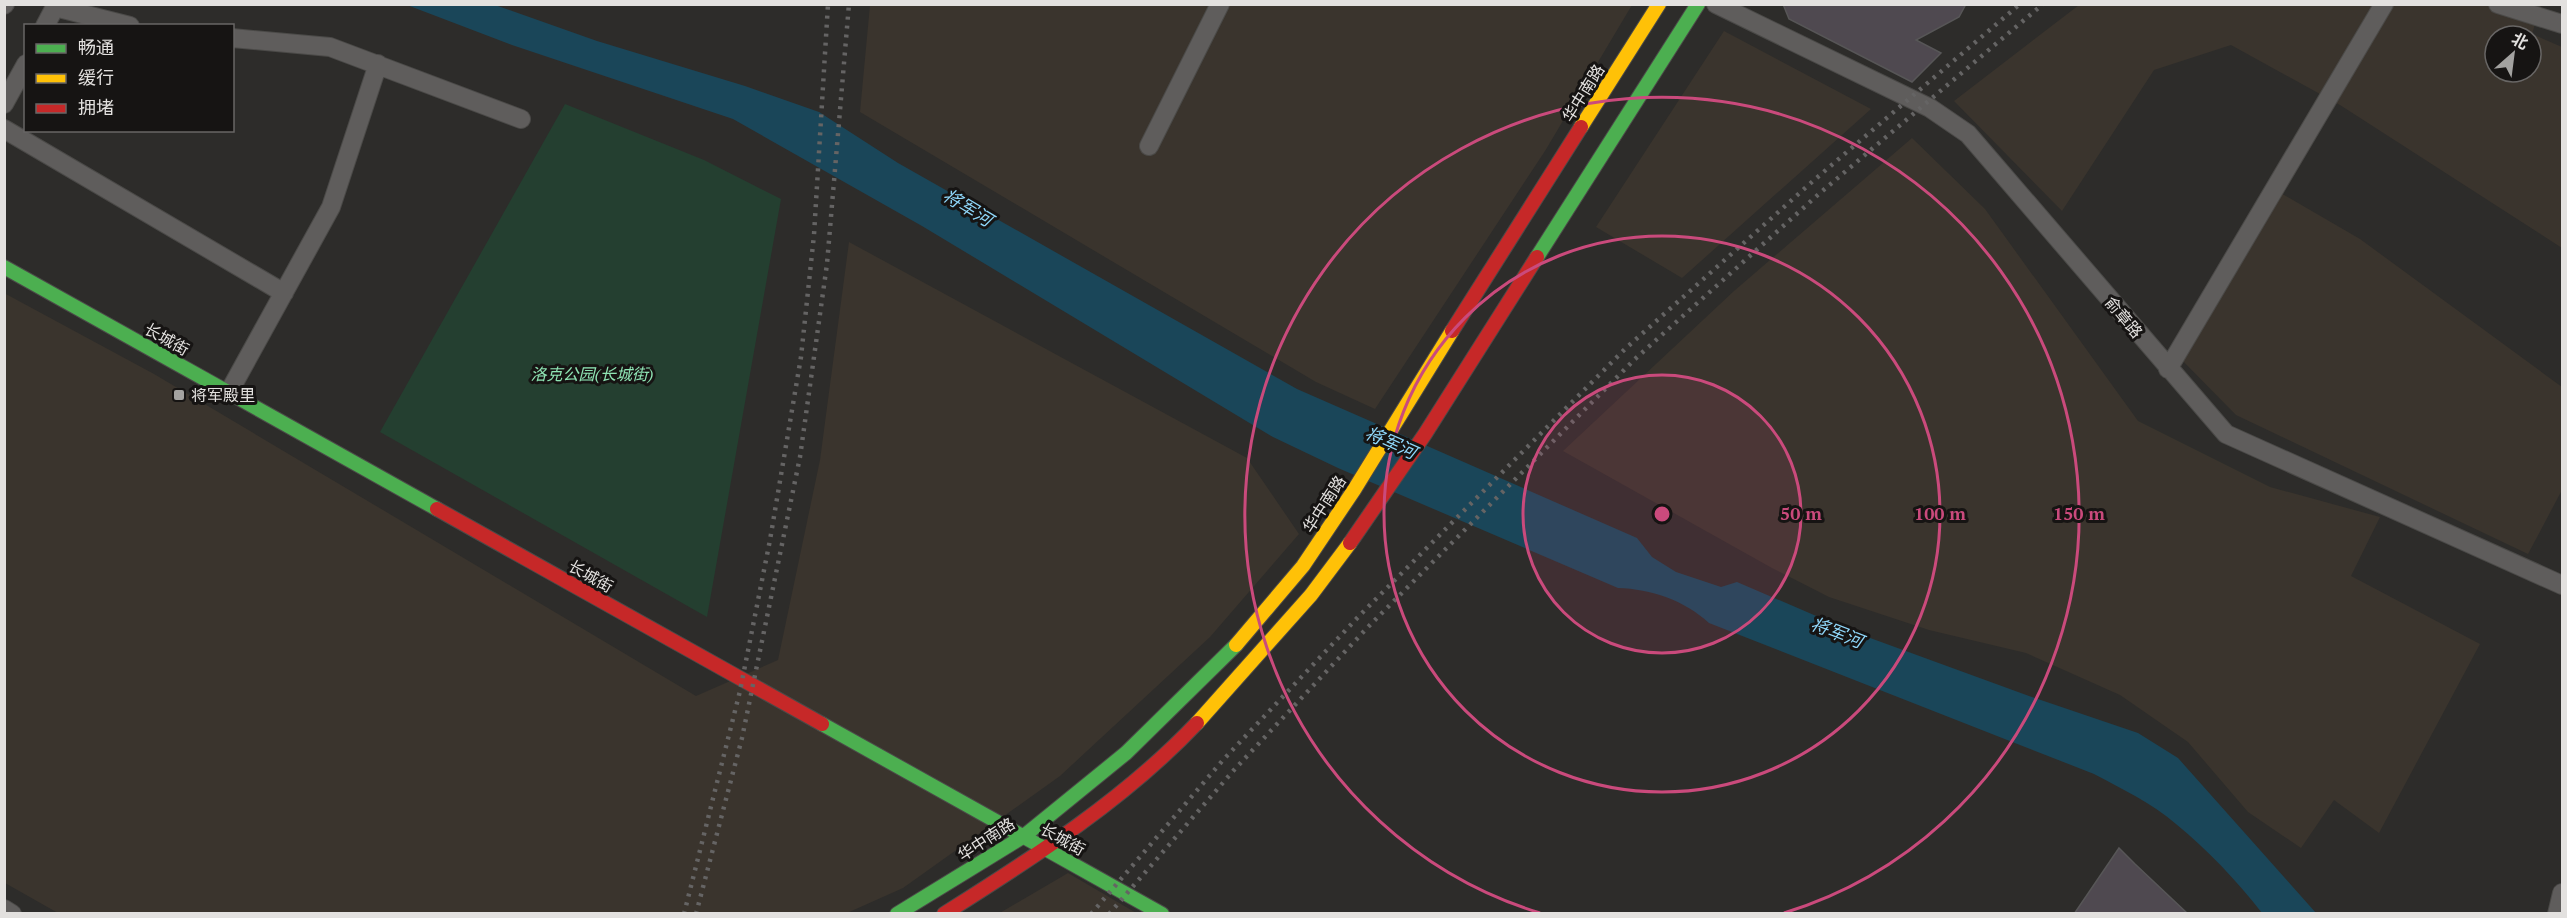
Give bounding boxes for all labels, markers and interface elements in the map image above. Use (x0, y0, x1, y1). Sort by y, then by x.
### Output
legend (24, 24, 234, 132)
north arrow (2483, 24, 2543, 84)
text: 北 (2508, 27, 2532, 54)
text: 畅通 (78, 35, 114, 59)
street label: 华中南路 (1557, 60, 1609, 126)
text: 缓行 (78, 65, 114, 89)
text: 拥堵 (78, 95, 114, 119)
water label: 将军河 (939, 183, 1000, 233)
street label: 俞章路 (2100, 292, 2148, 342)
street label: 长城街 (141, 318, 193, 360)
park label: 洛克公园(长城街) (531, 363, 653, 385)
place label: 将军殿里 (191, 384, 255, 406)
marker: 将军殿里 (172, 388, 186, 402)
water label: 将军河 (1361, 420, 1423, 465)
street label: 华中南路 (1297, 471, 1351, 537)
text: 50 m (1780, 501, 1822, 525)
text: 100 m (1914, 501, 1966, 525)
text: 150 m (2053, 501, 2105, 525)
centre of rings (1652, 504, 1672, 524)
street label: 长城街 (565, 555, 617, 597)
water label: 将军河 (1807, 611, 1869, 654)
street label: 华中南路 (953, 812, 1019, 866)
street label: 长城街 (1037, 818, 1089, 860)

